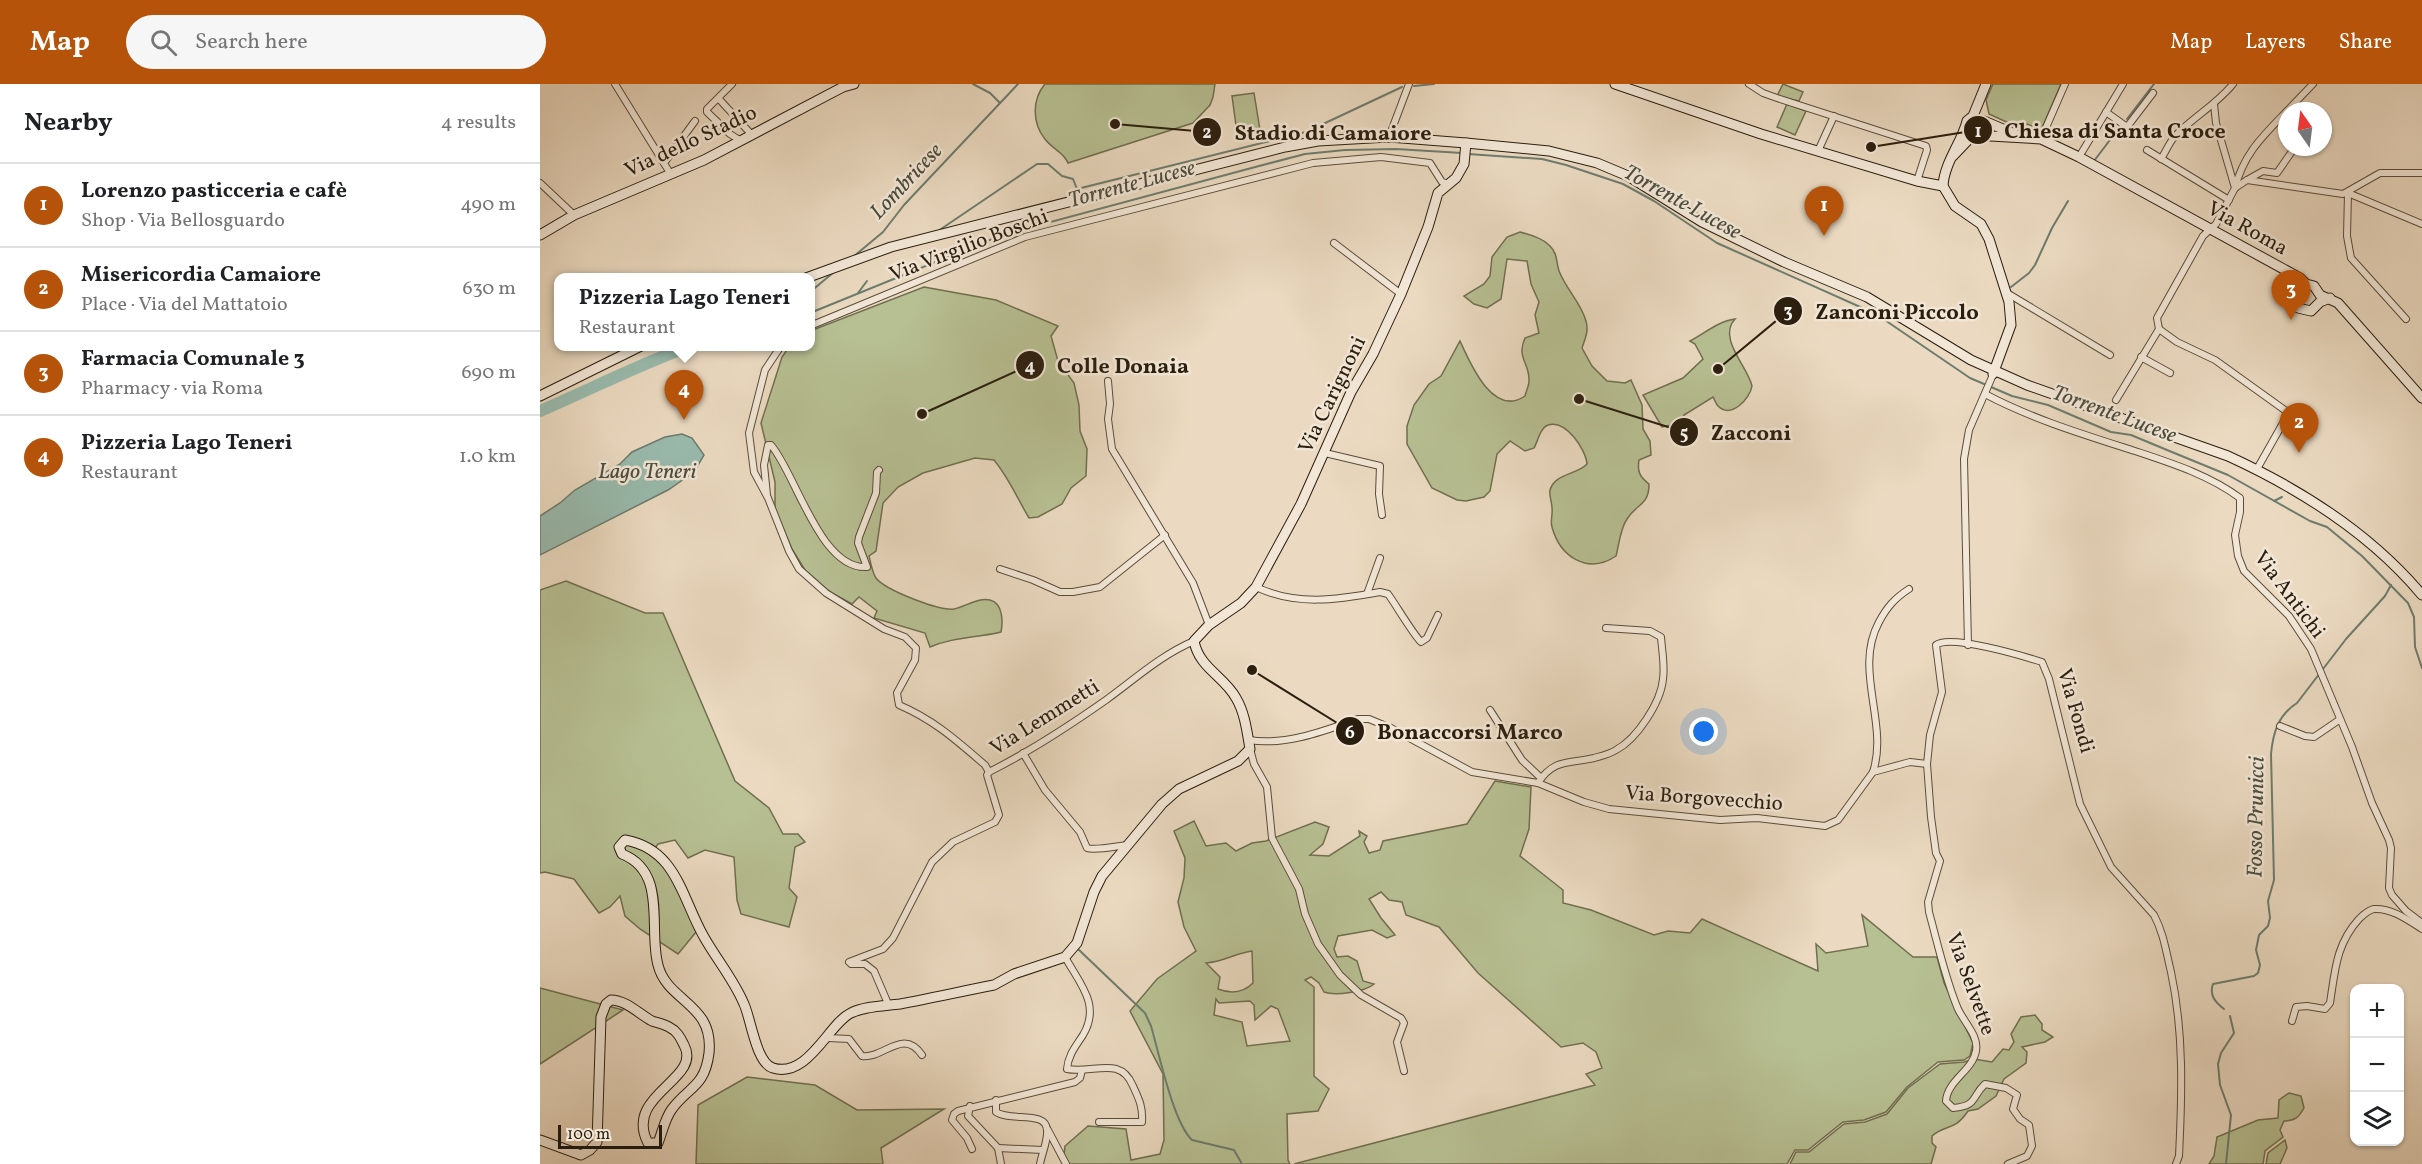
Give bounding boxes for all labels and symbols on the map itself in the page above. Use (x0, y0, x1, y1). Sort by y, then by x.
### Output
street label: Via dello Stadio (620, 99, 762, 185)
north arrow (2278, 102, 2332, 156)
callout: Chiesa di Santa Croce (1963, 110, 2238, 150)
callout: Stadio di Camaiore (1192, 112, 1443, 152)
text: Chiesa di Santa Croce (2004, 117, 2226, 148)
text: Stadio di Camaiore (1235, 119, 1431, 150)
text: 1 (1974, 120, 1982, 145)
text: 2 (1202, 121, 1212, 146)
water label: Lombricese (864, 137, 950, 227)
water label: Torrente Lucese (1065, 153, 1199, 217)
water label: Torrente Lucese (1617, 158, 1747, 248)
pin: 1 (1804, 186, 1844, 236)
street label: Via Roma (2201, 195, 2293, 263)
street label: Via Virgilio Boschi (885, 202, 1053, 290)
pin: 3 (2272, 270, 2310, 320)
callout: Zanconi Piccolo (1773, 291, 1991, 331)
text: Zanconi Piccolo (1815, 298, 1979, 329)
text: 3 (1783, 300, 1793, 325)
street label: Via Carignoni (1292, 332, 1374, 458)
callout: Colle Donaia (1015, 345, 1201, 385)
text: Colle Donaia (1057, 352, 1189, 383)
text: 4 (1025, 355, 1036, 380)
pin: 4 (664, 370, 704, 420)
water label: Torrente Lucese (2047, 378, 2181, 452)
pin: 2 (2280, 404, 2318, 453)
callout: Zacconi (1669, 412, 1803, 452)
text: Zacconi (1711, 419, 1792, 450)
text: 5 (1680, 422, 1688, 447)
water label: Lago Teneri (598, 457, 697, 488)
street label: Via Antichi (2246, 545, 2332, 645)
street label: Via Fondi (2049, 665, 2101, 757)
street label: Via Lemmetti (985, 673, 1105, 763)
callout: Bonaccorsi Marco (1335, 711, 1575, 751)
your location (1689, 717, 1718, 746)
text: Bonaccorsi Marco (1377, 718, 1563, 749)
text: 6 (1345, 721, 1355, 746)
water label: Fosso Prunicci (2240, 756, 2274, 878)
street label: Via Borgovecchio (1624, 779, 1784, 819)
street label: Via Selvette (1938, 929, 2002, 1039)
scale bar (558, 1122, 662, 1150)

